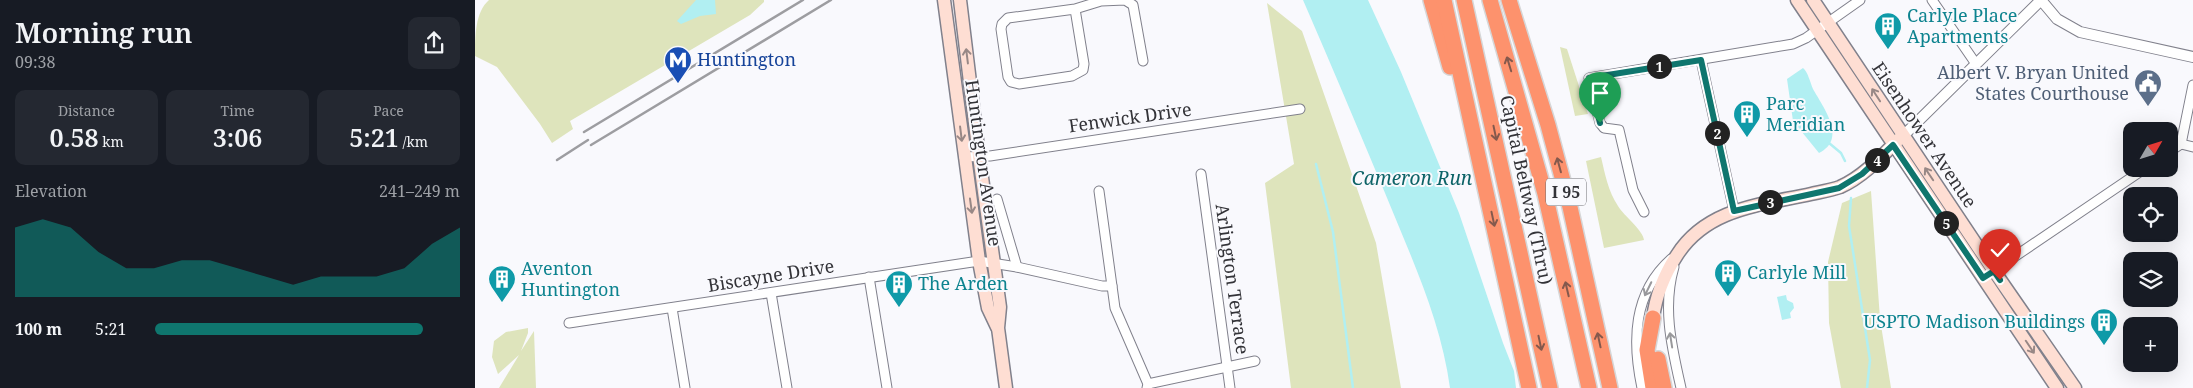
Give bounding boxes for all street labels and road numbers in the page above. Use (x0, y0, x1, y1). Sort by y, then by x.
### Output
street label: Eisenhower Avenue (1867, 57, 1983, 212)
street label: Huntington Avenue (960, 78, 1008, 248)
street label: Capital Beltway (Thru) (1495, 93, 1559, 287)
street label: Fenwick Drive (1067, 97, 1193, 138)
road number: I 95 (1546, 178, 1586, 206)
street label: Arlington Terrace (1211, 202, 1255, 356)
street label: Biscayne Drive (706, 253, 836, 297)

